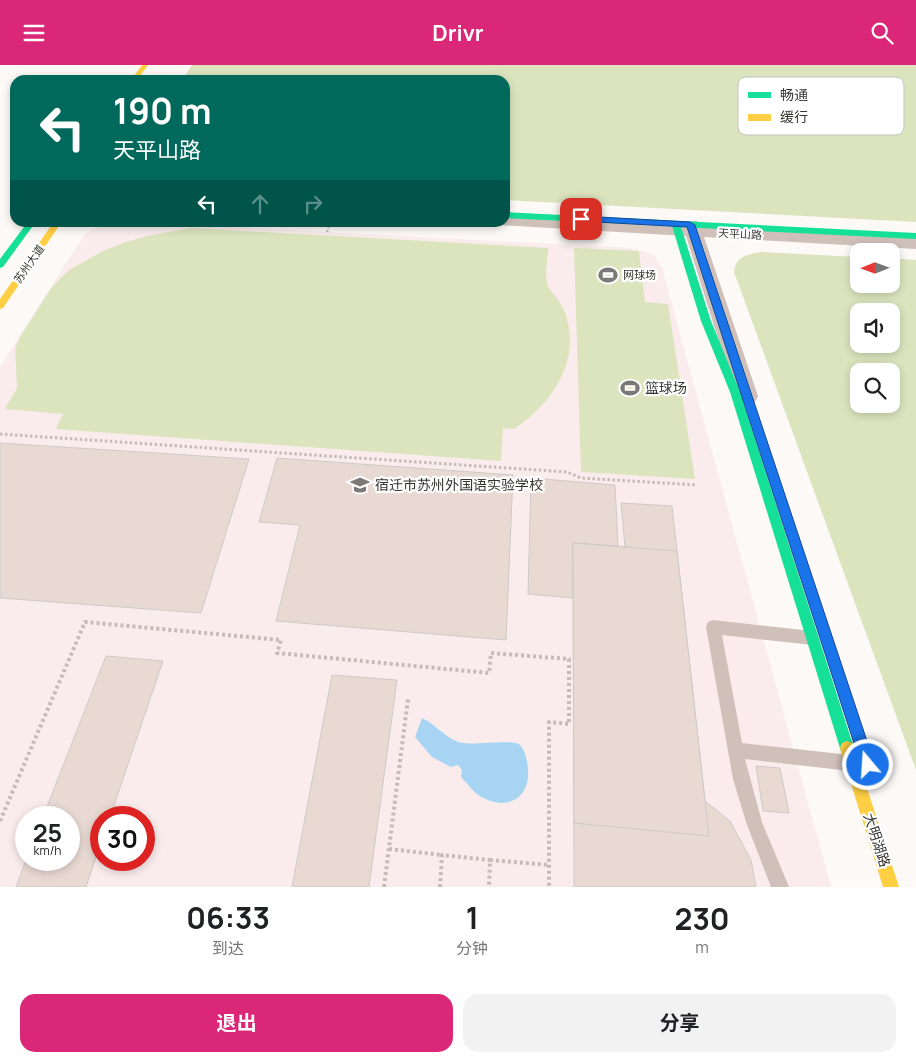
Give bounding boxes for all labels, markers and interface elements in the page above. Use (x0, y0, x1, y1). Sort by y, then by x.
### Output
text: Drivr (432, 18, 484, 48)
icon: menu (20, 19, 48, 47)
icon: search (868, 19, 896, 47)
legend (738, 77, 904, 135)
text: 畅通 (780, 85, 808, 104)
text: 190 m (113, 87, 212, 135)
icon: left (30, 95, 95, 160)
text: 缓行 (780, 107, 808, 126)
text: 天平山路 (113, 135, 201, 165)
icon: left (193, 190, 221, 218)
icon: ahead (246, 190, 274, 218)
icon: right (299, 190, 327, 218)
pin (560, 198, 602, 240)
icon: arrive (567, 205, 595, 233)
street label: 天平山路 (718, 225, 762, 242)
street label: 苏州大道 (10, 241, 47, 286)
north arrow (850, 243, 900, 293)
map controls (850, 243, 900, 413)
sports icon: 网球场 (597, 264, 619, 286)
place label: 网球场 (623, 267, 656, 282)
button: sound (850, 303, 900, 353)
button: search (850, 363, 900, 413)
sports icon: 篮球场 (619, 377, 641, 399)
place label: 篮球场 (645, 378, 687, 397)
school or university icon: 宿迁市苏州外国语实验学校 (349, 474, 371, 496)
place label: 宿迁市苏州外国语实验学校 (375, 475, 543, 494)
position arrow (841, 738, 893, 790)
speed limit sign: 30 (90, 806, 155, 871)
street label: 大明湖路 (860, 810, 895, 869)
text: 25 (33, 815, 62, 850)
text: km/h (34, 842, 61, 859)
text: 06:33 (186, 897, 270, 938)
text: 1 (466, 897, 479, 938)
text: 230 (675, 898, 730, 939)
text: m (695, 936, 709, 958)
text: 到达 (212, 937, 244, 959)
text: 分钟 (456, 937, 488, 959)
button: 退出 (20, 994, 453, 1052)
button: 分享 (463, 994, 896, 1052)

